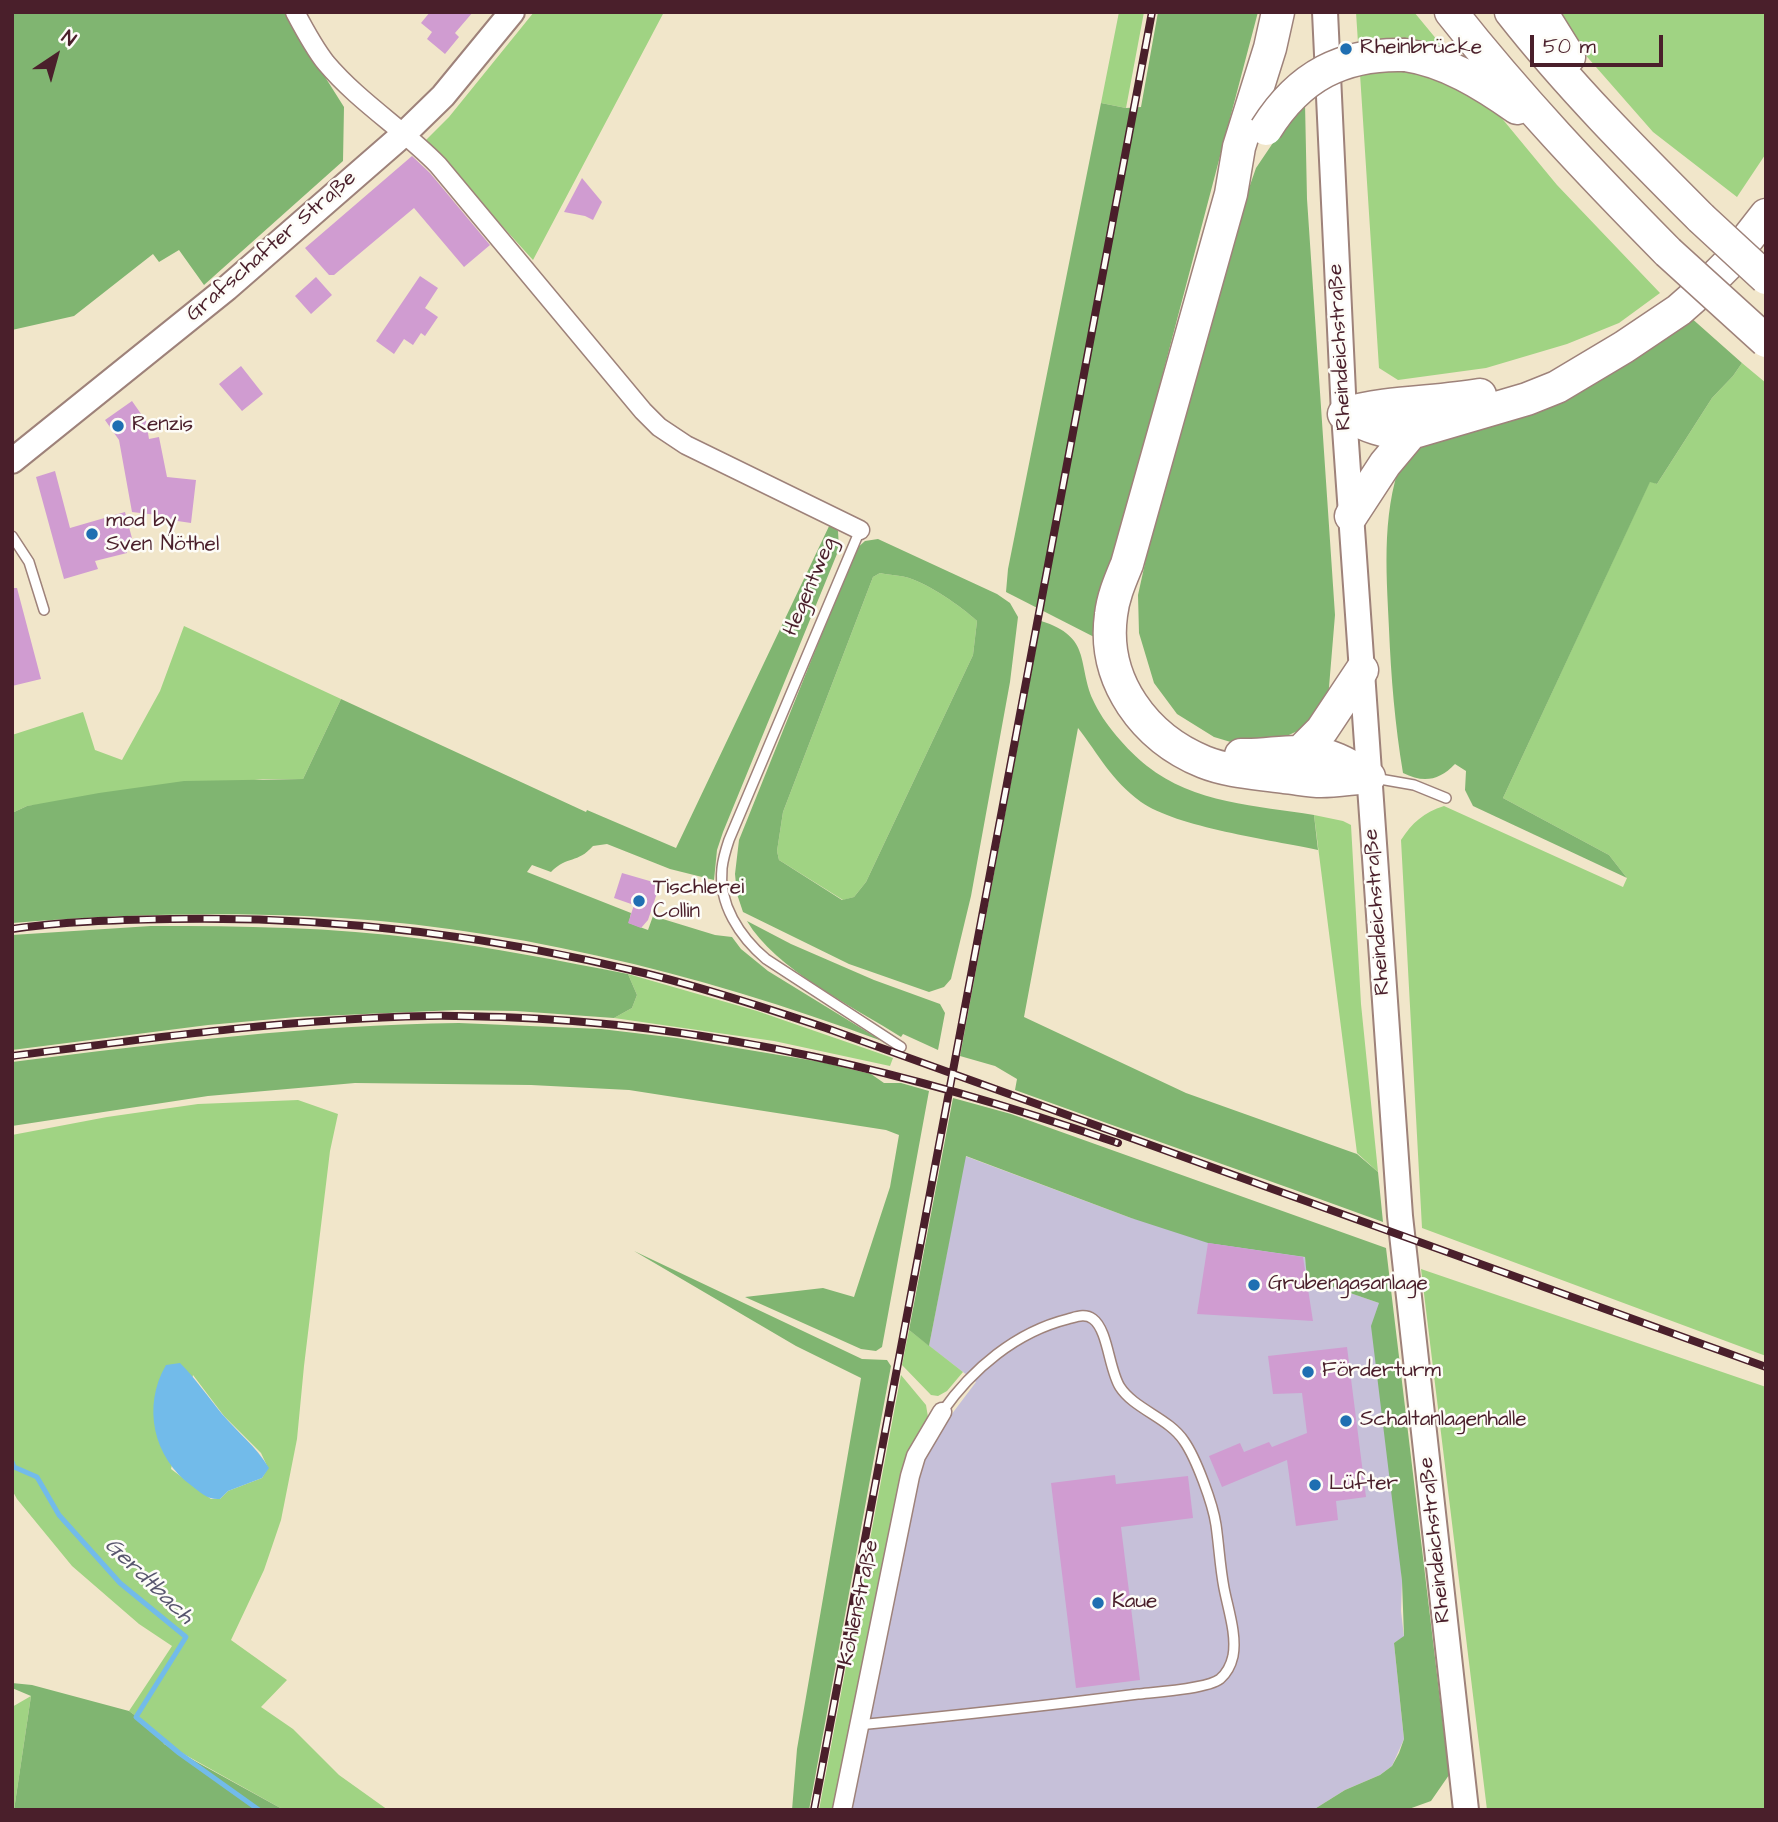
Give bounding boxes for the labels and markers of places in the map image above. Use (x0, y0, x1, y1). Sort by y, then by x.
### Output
place label: Rheinbrücke (1360, 36, 1482, 62)
marker: Rheinbrücke (1338, 41, 1354, 57)
place label: Renzis (132, 413, 193, 439)
marker: Renzis (110, 418, 126, 434)
place label: mod by Sven Nöthel (106, 509, 219, 559)
marker: mod by Sven Nöthel (84, 526, 100, 542)
place label: Tischlerei Collin (653, 876, 744, 926)
marker: Tischlerei Collin (631, 893, 647, 909)
place label: Grubengasanlage (1268, 1272, 1428, 1298)
marker: Grubengasanlage (1246, 1277, 1262, 1293)
place label: Förderturm (1322, 1359, 1441, 1385)
marker: Förderturm (1300, 1364, 1316, 1380)
place label: Schaltanlagenhalle (1360, 1408, 1527, 1434)
marker: Schaltanlagenhalle (1338, 1413, 1354, 1429)
place label: Lüfter (1329, 1472, 1398, 1498)
marker: Lüfter (1307, 1477, 1323, 1493)
place label: Kaue (1112, 1590, 1157, 1616)
marker: Kaue (1090, 1595, 1106, 1611)

